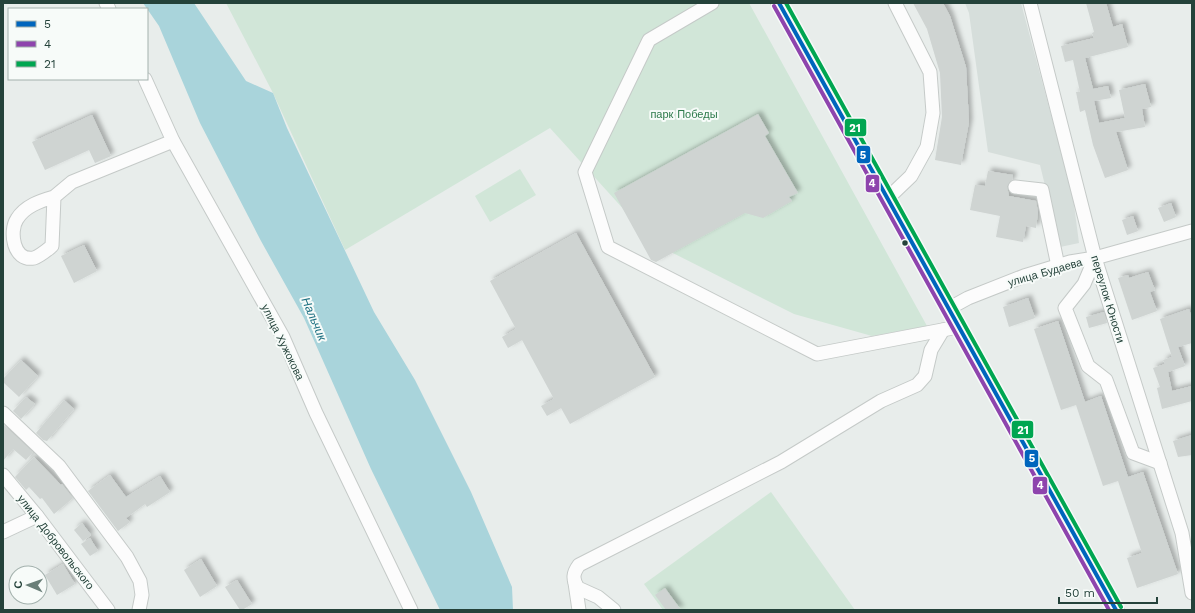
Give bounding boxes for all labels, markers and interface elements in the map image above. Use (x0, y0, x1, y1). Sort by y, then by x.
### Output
legend (8, 8, 148, 80)
text: 5 (44, 17, 51, 31)
text: 4 (44, 37, 51, 51)
text: 21 (44, 57, 56, 71)
park label: парк Победы (650, 108, 718, 121)
line badge: 21 (844, 118, 867, 137)
text: 21 (849, 122, 861, 135)
line badge: 5 (856, 145, 871, 164)
text: 5 (860, 149, 866, 162)
line badge: 4 (865, 174, 880, 193)
text: 4 (868, 177, 876, 190)
unlabelled marker (900, 238, 910, 248)
street label: переулок Юности (1088, 254, 1127, 344)
street label: улица Будаева (1007, 255, 1085, 289)
water label: Нальчик (299, 295, 330, 344)
street label: улица Хужокова (258, 302, 307, 383)
line badge: 21 (1011, 420, 1034, 439)
text: 21 (1017, 424, 1029, 437)
line badge: 5 (1024, 449, 1039, 468)
text: 5 (1029, 452, 1035, 465)
line badge: 4 (1032, 476, 1048, 495)
text: 4 (1036, 479, 1044, 492)
street label: улица Добровольского (15, 492, 97, 592)
north arrow (8, 565, 48, 605)
scale bar (1059, 579, 1157, 605)
text: С (12, 580, 25, 589)
text: 50 m (1065, 586, 1095, 600)

